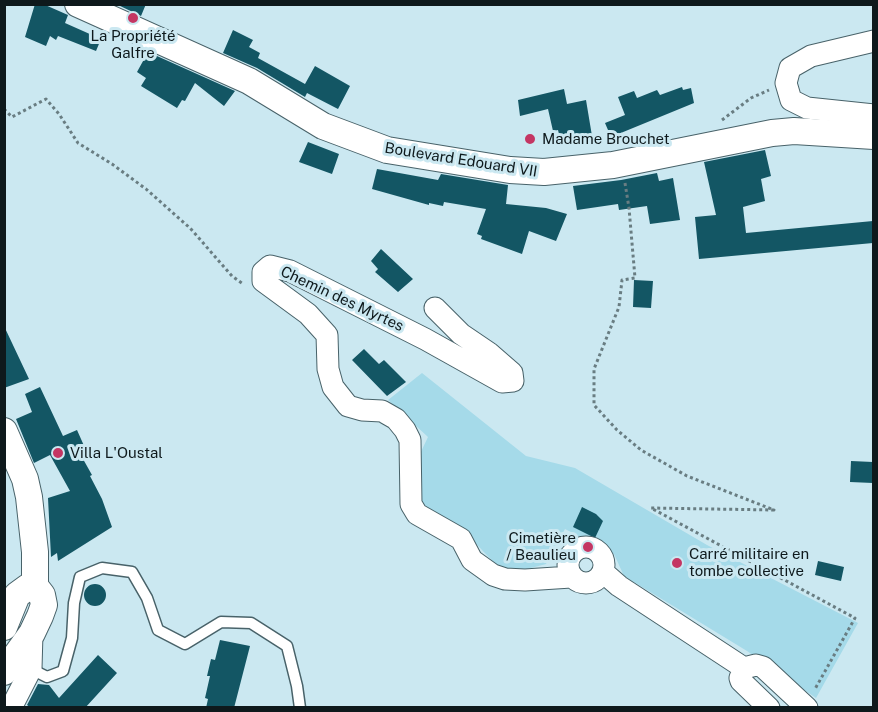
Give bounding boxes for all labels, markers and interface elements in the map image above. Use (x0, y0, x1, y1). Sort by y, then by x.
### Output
marker: La Propriété Galfre (126, 11, 140, 25)
place label: La Propriété Galfre (91, 27, 175, 62)
place label: Madame Brouchet (542, 130, 670, 148)
marker: Madame Brouchet (523, 132, 537, 146)
street label: Boulevard Edouard VII (383, 139, 539, 181)
street label: Chemin des Myrtes (278, 263, 406, 335)
place label: Villa L'Oustal (70, 444, 163, 462)
marker: Villa L'Oustal (51, 446, 65, 460)
place label: Cimetière / Beaulieu (506, 529, 576, 564)
marker: Cimetière / Beaulieu (581, 540, 595, 554)
place label: Carré militaire en tombe collective (689, 545, 809, 580)
marker: Carré militaire en tombe collective (670, 556, 684, 570)

